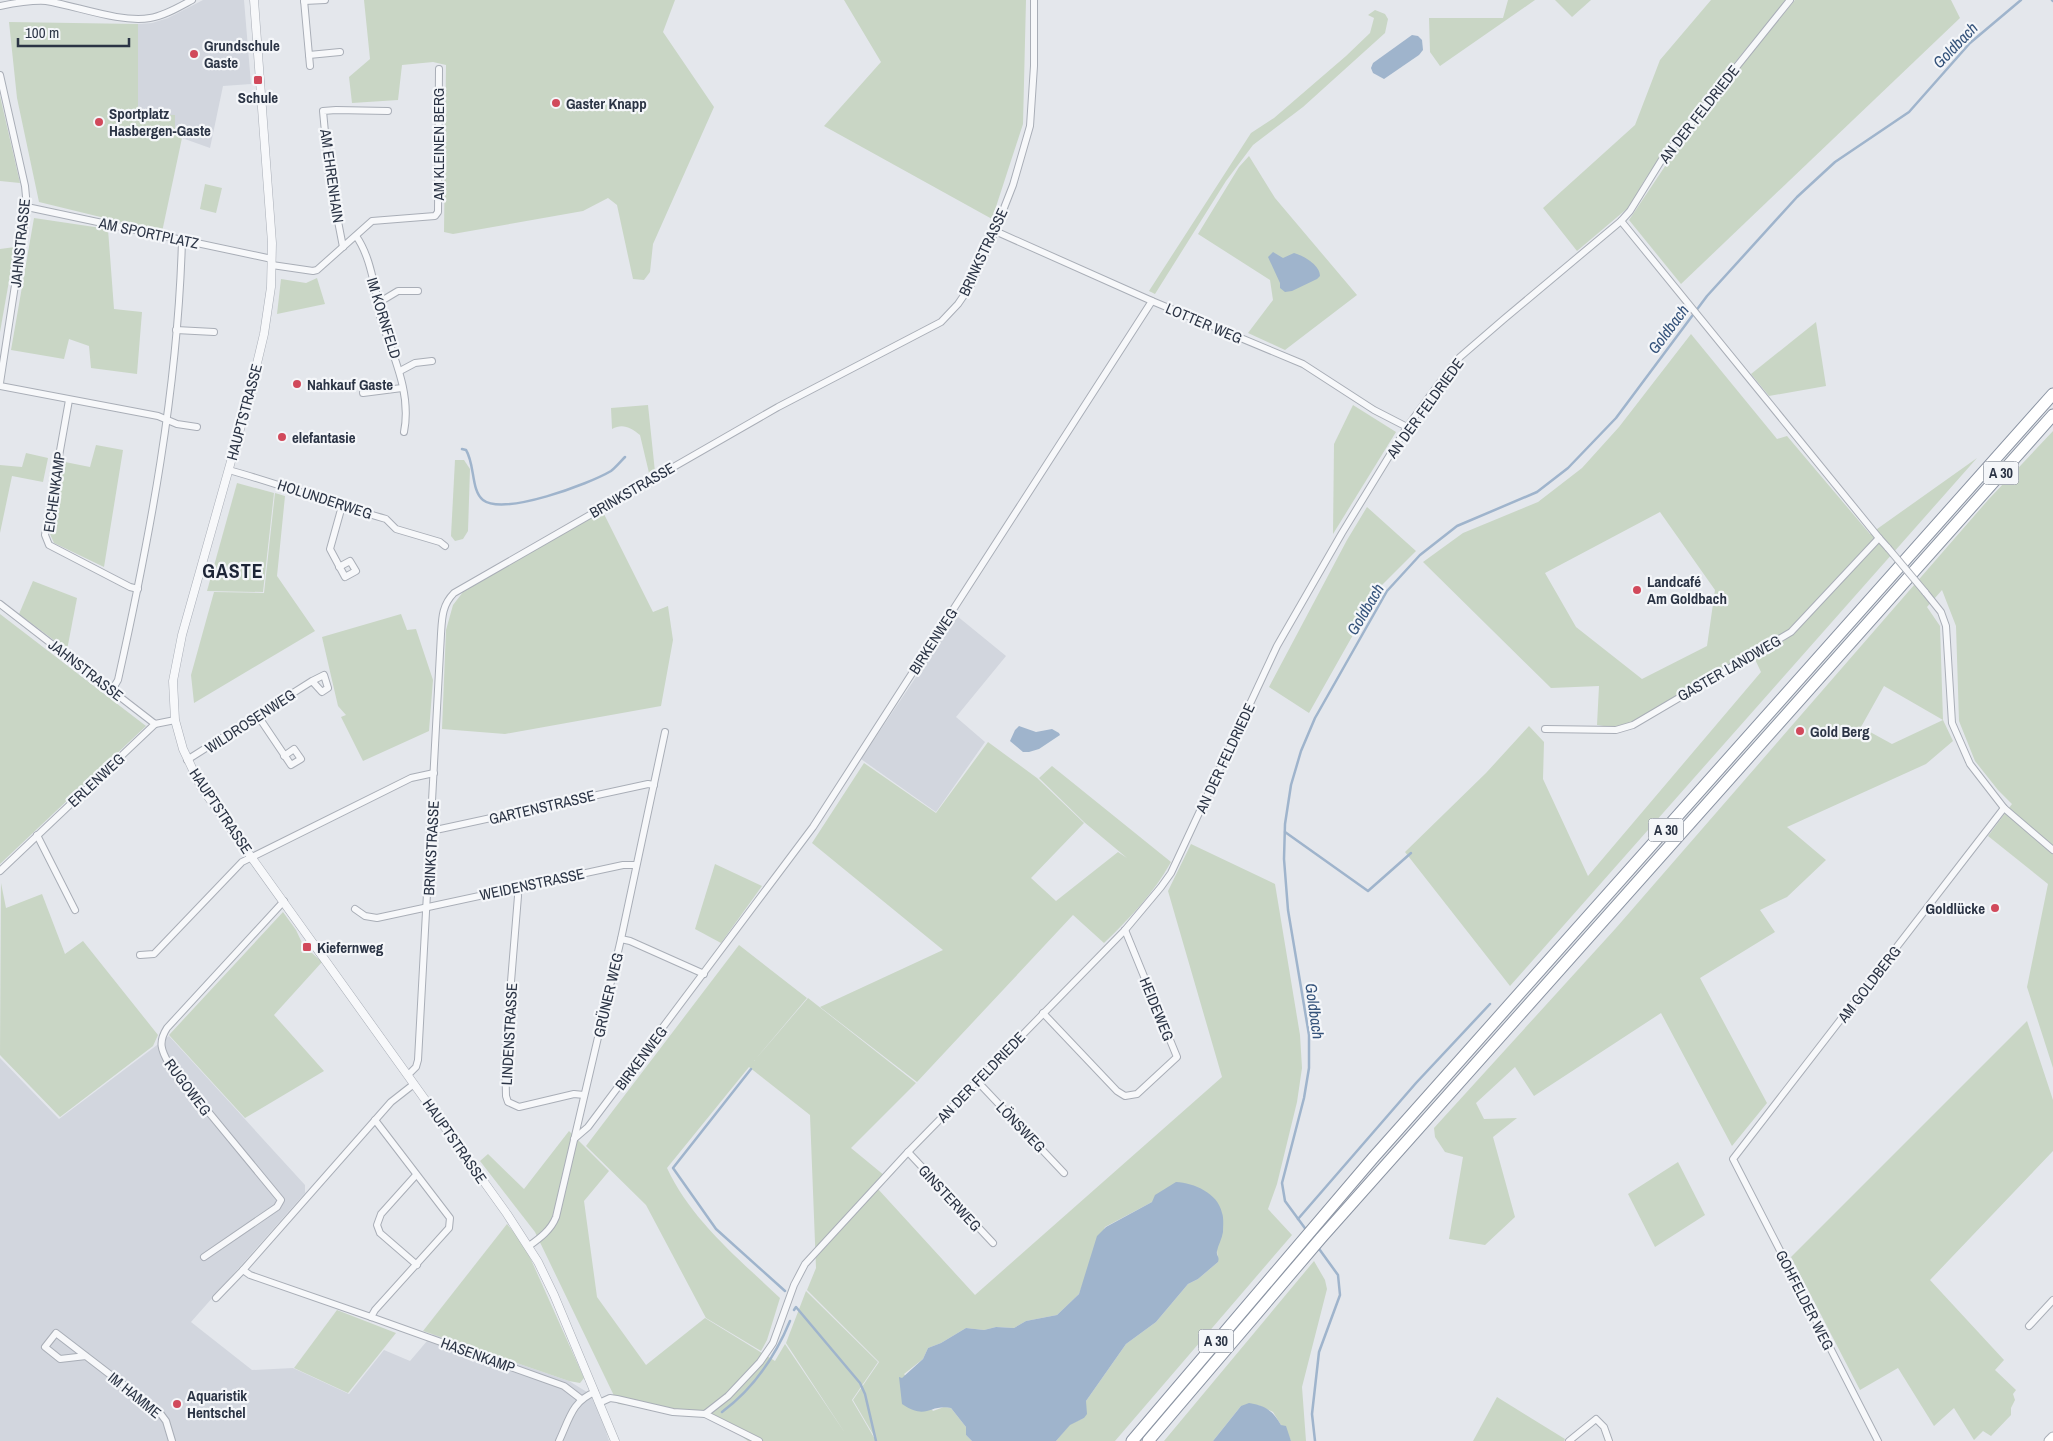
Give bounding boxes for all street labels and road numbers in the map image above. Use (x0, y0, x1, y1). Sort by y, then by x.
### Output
street label: AN DER FELDRIEDE (1654, 61, 1744, 168)
street label: AM KLEINEN BERG (428, 88, 449, 201)
street label: AM EHRENHAIN (315, 127, 349, 224)
street label: JAHNSTRASSE (5, 197, 35, 289)
street label: BRINKSTRASSE (953, 205, 1013, 299)
street label: AM SPORTPLATZ (96, 212, 201, 254)
street label: IM KORNFELD (362, 275, 406, 361)
street label: LOTTER WEG (1162, 297, 1246, 349)
street label: AN DER FELDRIEDE (1381, 354, 1468, 463)
street label: HAUPTSTRASSE (221, 361, 267, 463)
street label: EICHENKAMP (38, 450, 70, 534)
street label: BRINKSTRASSE (586, 457, 678, 523)
road number: A 30 (1984, 462, 2018, 484)
street label: HOLUNDERWEG (275, 474, 375, 524)
street label: BIRKENWEG (904, 604, 962, 678)
street label: GASTER LANDWEG (1673, 630, 1785, 706)
street label: JAHNSTRASSE (44, 634, 128, 706)
street label: WILDROSENWEG (201, 684, 299, 758)
street label: AN DER FELDRIEDE (1190, 700, 1260, 817)
street label: ERLENWEG (63, 748, 129, 812)
street label: HAUPTSTRASSE (185, 764, 257, 858)
street label: GARTENSTRASSE (487, 785, 597, 829)
street label: BRINKSTRASSE (418, 800, 444, 896)
road number: A 30 (1648, 818, 1684, 842)
street label: WEIDENSTRASSE (478, 863, 586, 905)
street label: AM GOLDBERG (1832, 941, 1905, 1027)
street label: GRÜNER WEG (588, 951, 628, 1039)
street label: HEIDEWEG (1135, 974, 1179, 1044)
street label: LINDENSTRASSE (496, 982, 522, 1086)
street label: BIRKENWEG (610, 1022, 672, 1094)
street label: AN DER FELDRIEDE (931, 1027, 1030, 1128)
street label: RUGOWEG (160, 1054, 216, 1120)
street label: HAUPTSTRASSE (418, 1094, 492, 1188)
street label: LÖNSWEG (992, 1097, 1050, 1157)
street label: GINSTERWEG (914, 1160, 986, 1236)
street label: GOHFELDER WEG (1771, 1247, 1839, 1353)
road number: A 30 (1198, 1330, 1234, 1352)
street label: HASENKAMP (438, 1332, 518, 1378)
street label: IM HAMME (104, 1367, 166, 1423)

